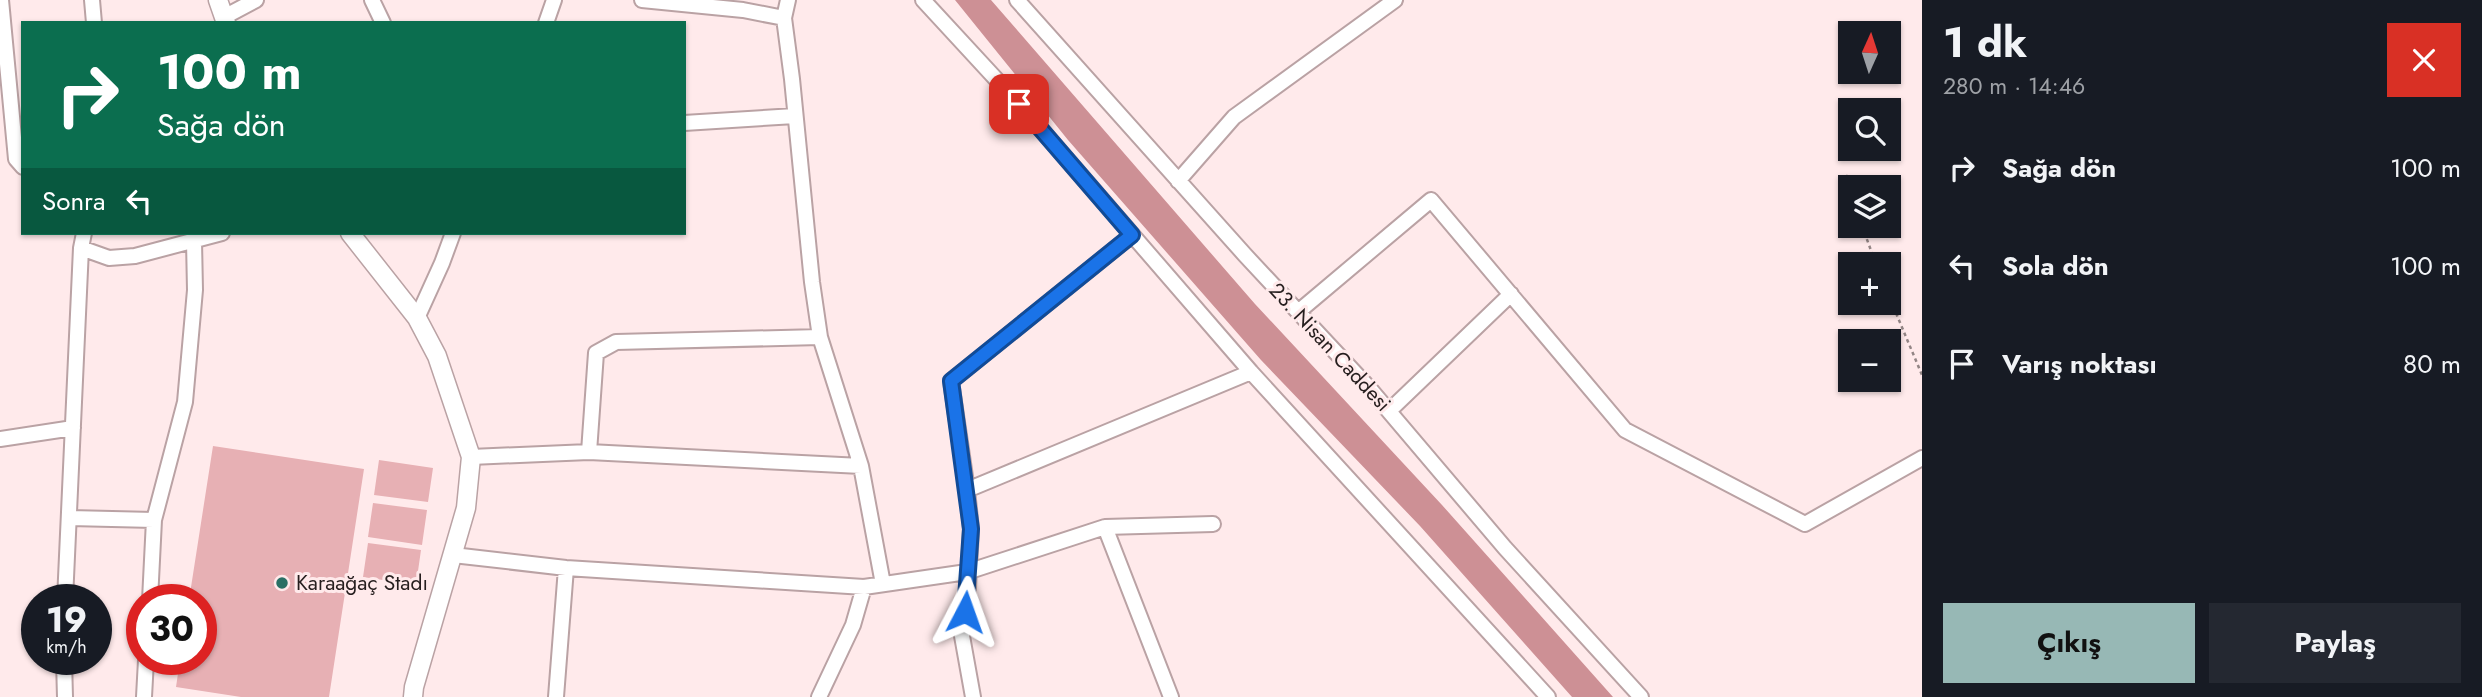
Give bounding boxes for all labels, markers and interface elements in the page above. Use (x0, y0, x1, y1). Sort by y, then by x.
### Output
text: 1 dk (1943, 12, 2027, 73)
north arrow (1838, 21, 1900, 84)
map controls (1838, 21, 1901, 392)
button: close (2387, 23, 2461, 97)
text: 100 m (157, 37, 302, 107)
icon: right (42, 49, 133, 140)
text: 280 m · 14:46 (1943, 69, 2085, 103)
pin (989, 74, 1049, 134)
icon: arrive (1000, 85, 1038, 123)
button: search (1838, 98, 1901, 161)
text: Sağa dön (157, 102, 286, 148)
icon: right (1943, 149, 1981, 187)
text: Sağa dön (2002, 149, 2116, 187)
text: 100 m (2390, 149, 2461, 187)
button: layers (1838, 175, 1901, 238)
text: Sonra (42, 182, 106, 220)
icon: left (120, 182, 158, 220)
icon: left (1943, 247, 1981, 285)
text: Sola dön (2002, 247, 2109, 285)
text: 100 m (2390, 247, 2461, 285)
button: + (1838, 252, 1901, 315)
street label: 23. Nisan Caddesi (1262, 276, 1398, 418)
button: − (1838, 329, 1901, 392)
icon: arrive (1943, 345, 1981, 383)
text: Varış noktası (2002, 345, 2157, 383)
text: 80 m (2403, 345, 2461, 383)
place label: Karaağaç Stadı (296, 568, 428, 598)
marker: Karaağaç Stadı (274, 575, 290, 591)
position arrow (928, 575, 1002, 649)
speed limit sign: 30 (126, 584, 217, 675)
text: 19 (46, 595, 87, 645)
button: Çıkış (1943, 603, 2195, 683)
button: Paylaş (2209, 603, 2461, 683)
text: km/h (46, 634, 87, 660)

